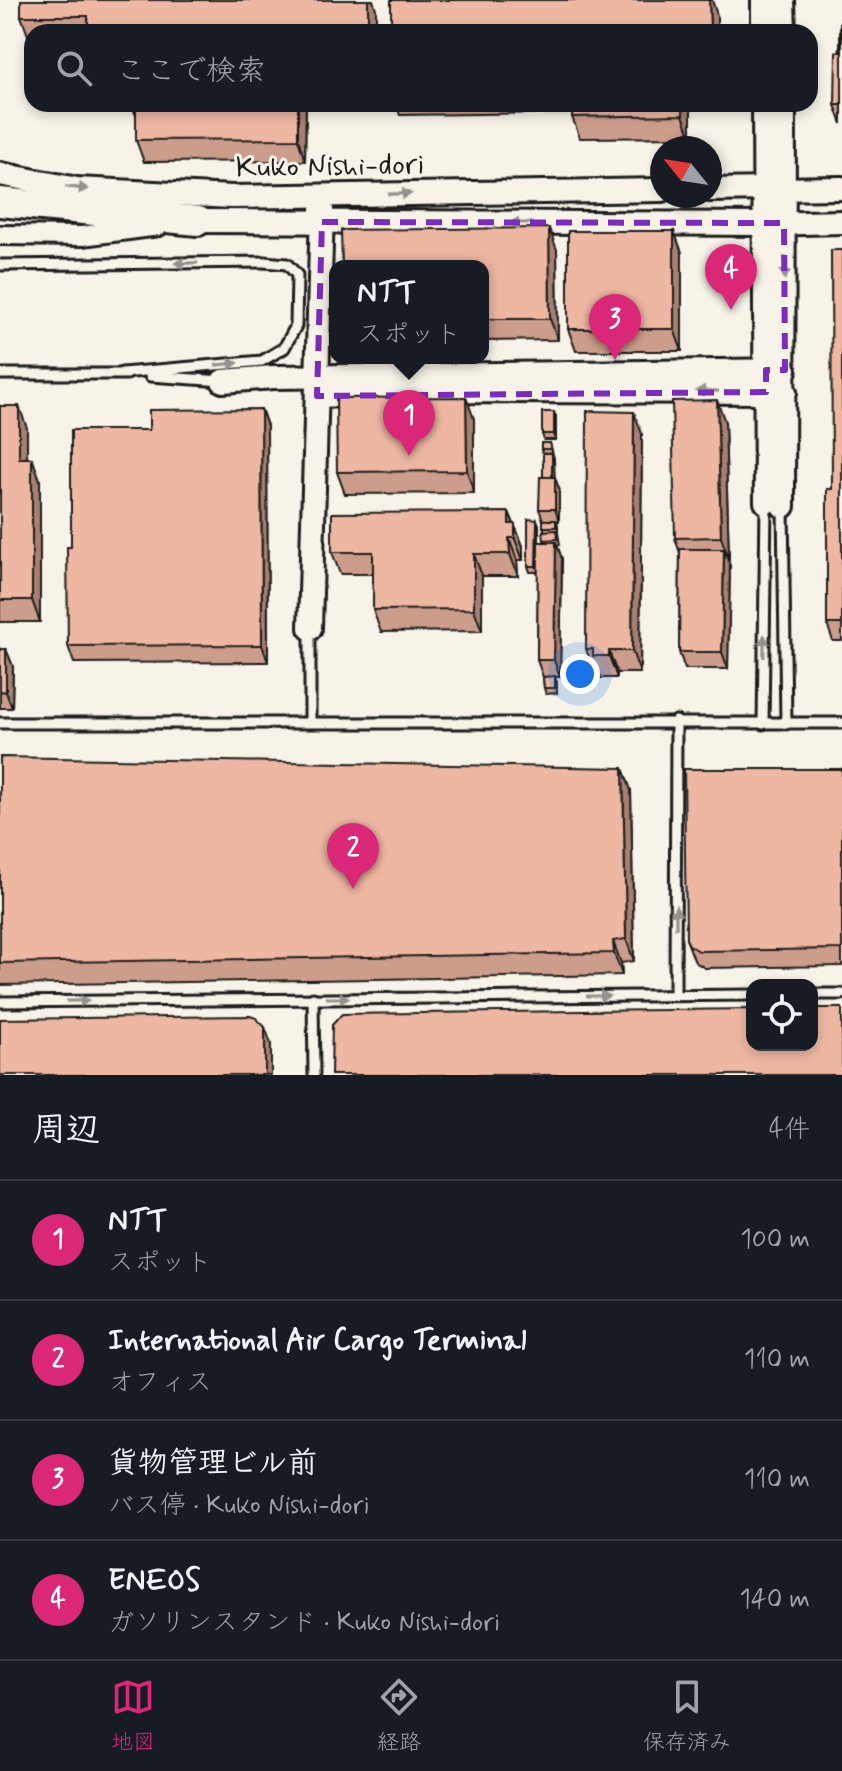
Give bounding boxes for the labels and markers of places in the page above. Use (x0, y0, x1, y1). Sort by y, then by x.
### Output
pin: 4 (705, 244, 757, 310)
pin: 3 (589, 294, 641, 360)
pin: 1 (383, 390, 435, 456)
pin: 2 (327, 823, 379, 889)

